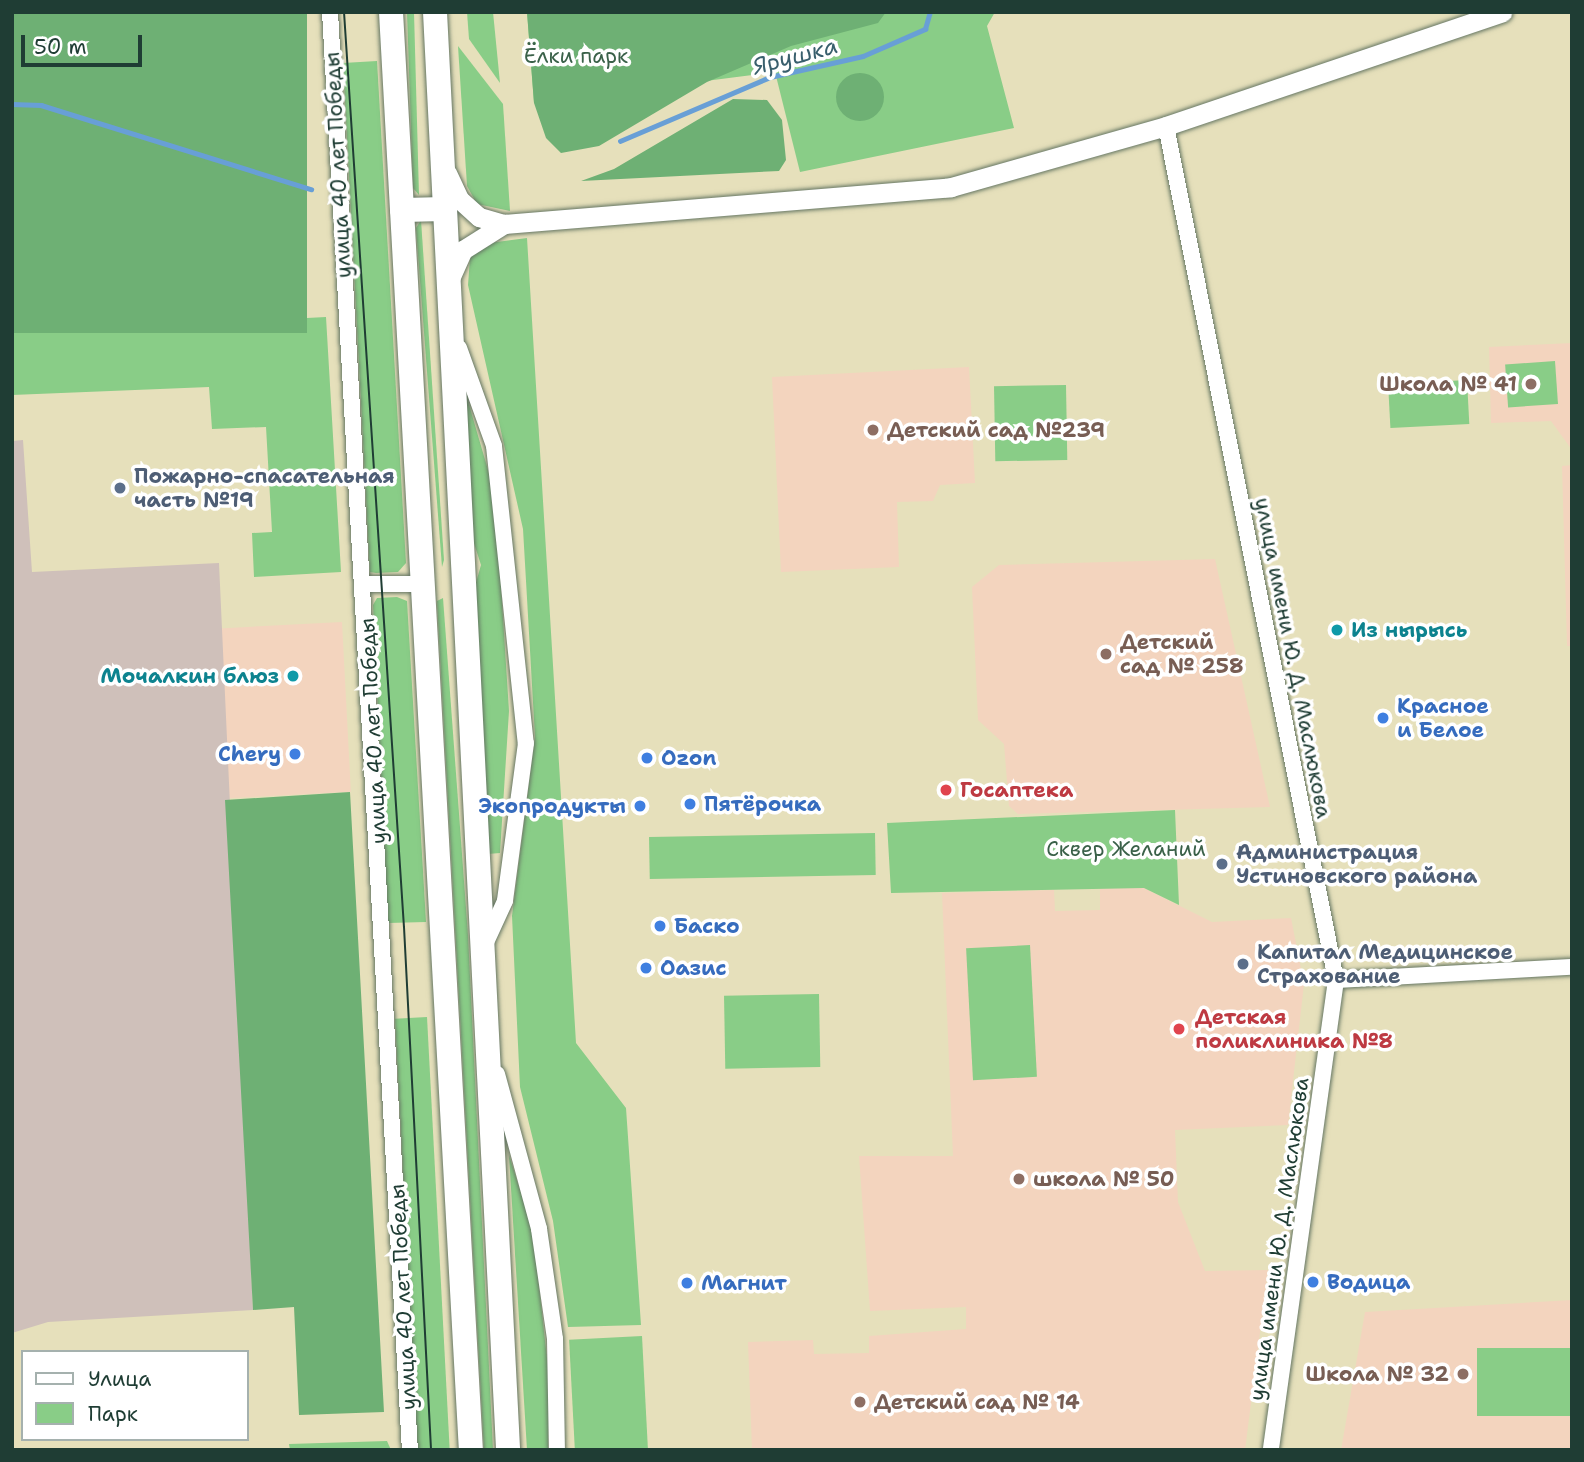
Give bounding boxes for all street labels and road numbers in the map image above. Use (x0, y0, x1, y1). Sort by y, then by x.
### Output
street label: улица 40 лет Победы (319, 51, 357, 279)
street label: улица имени Ю. Д. Маслюкова (1250, 496, 1336, 820)
street label: улица 40 лет Победы (354, 617, 392, 845)
street label: улица имени Ю. Д. Маслюкова (1244, 1076, 1314, 1402)
street label: улица 40 лет Победы (384, 1183, 422, 1411)

